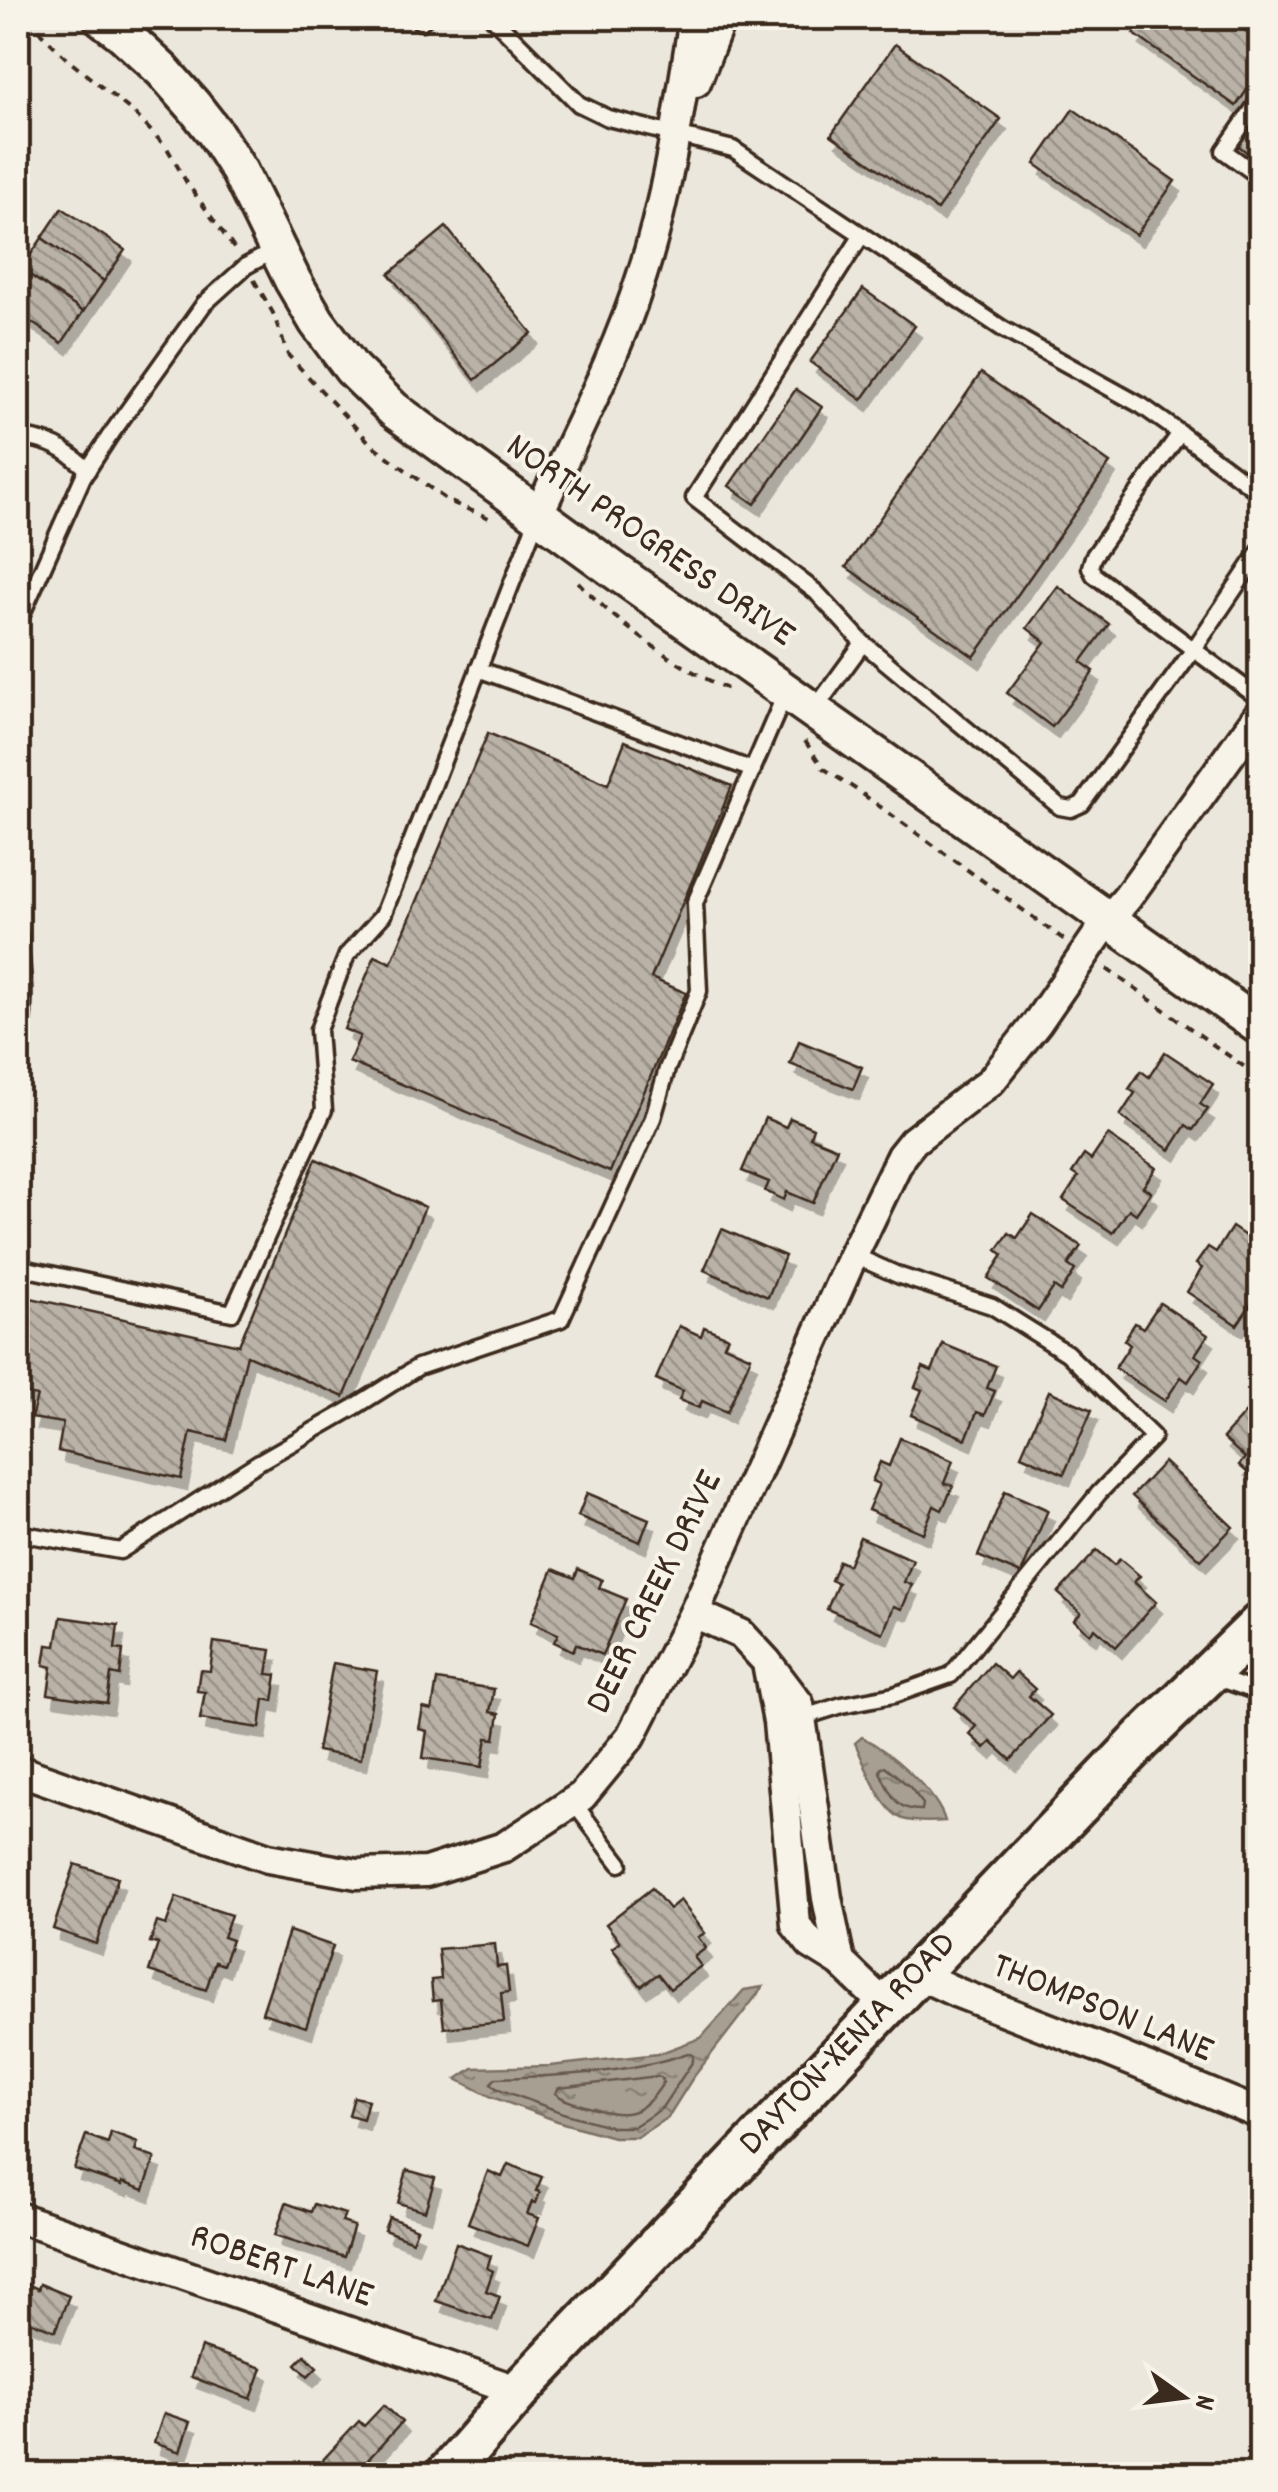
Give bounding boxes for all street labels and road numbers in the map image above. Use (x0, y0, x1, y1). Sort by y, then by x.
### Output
street label: NORTH PROGRESS DRIVE (493, 421, 805, 663)
street label: DEER CREEK DRIVE (573, 1462, 739, 1724)
street label: DAYTON-XENIA ROAD (727, 1920, 971, 2170)
street label: THOMPSON LANE (983, 1941, 1221, 2079)
street label: ROBERT LANE (182, 2211, 380, 2325)

